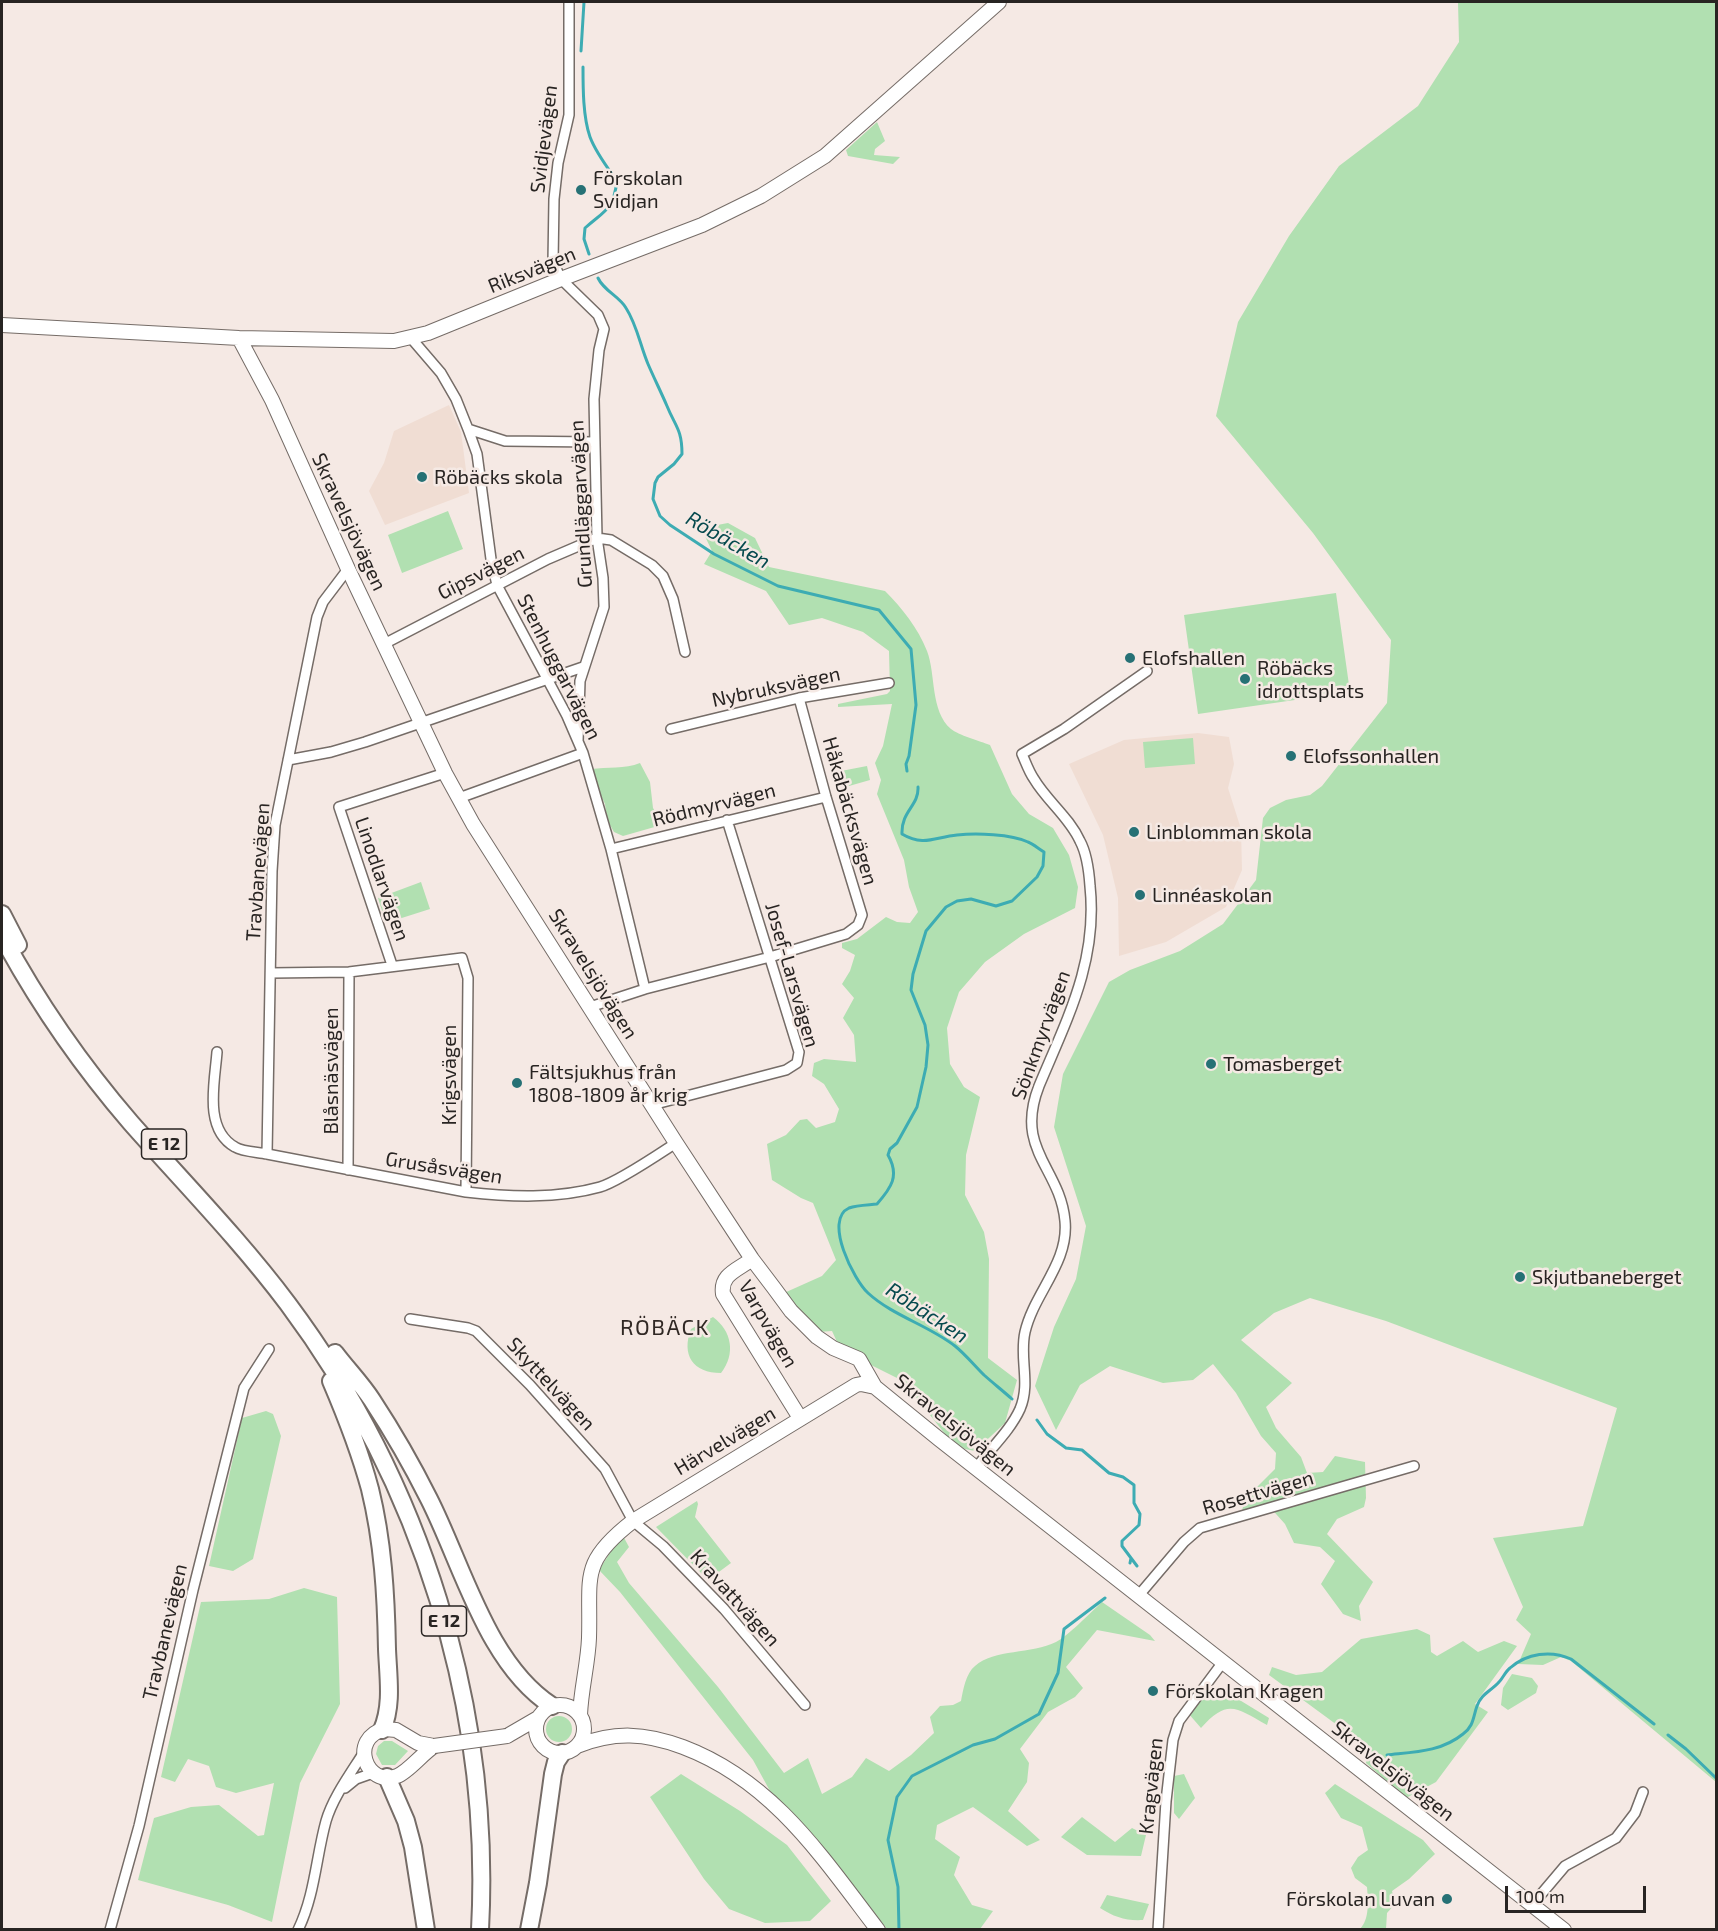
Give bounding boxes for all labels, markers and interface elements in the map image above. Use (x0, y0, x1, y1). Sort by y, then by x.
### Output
street label: Svidjevägen (525, 84, 563, 194)
place label: Förskolan Svidjan (593, 166, 683, 213)
marker: Förskolan Svidjan (574, 183, 588, 197)
street label: Riksvägen (485, 242, 579, 298)
street label: Grundläggarvägen (565, 419, 597, 589)
street label: Skravelsjövägen (307, 449, 391, 595)
place label: Röbäcks skola (434, 465, 563, 489)
marker: Röbäcks skola (415, 470, 429, 484)
water label: Röbäcken (681, 506, 775, 574)
street label: Gipsvägen (434, 541, 528, 605)
street label: Stenhuggarvägen (512, 590, 606, 744)
place label: Elofshallen (1142, 646, 1245, 670)
marker: Elofshallen (1123, 651, 1137, 665)
place label: Röbäcks idrottsplats (1257, 656, 1364, 703)
street label: Nybruksvägen (710, 662, 842, 712)
marker: Röbäcks idrottsplats (1238, 672, 1252, 686)
street label: Håkabäcksvägen (817, 734, 883, 888)
place label: Elofssonhallen (1303, 744, 1439, 768)
marker: Elofssonhallen (1284, 749, 1298, 763)
street label: Rödmyrvägen (650, 778, 778, 832)
street label: Travbanevägen (241, 802, 275, 942)
street label: Linodlarvägen (350, 814, 414, 944)
place label: Linblomman skola (1146, 820, 1312, 844)
marker: Linblomman skola (1127, 825, 1141, 839)
place label: Linnéaskolan (1152, 883, 1272, 907)
marker: Linnéaskolan (1133, 888, 1147, 902)
street label: Josef-Larsvägen (760, 900, 824, 1050)
street label: Skravelsjövägen (543, 905, 643, 1043)
street label: Sönkmyrvägen (1007, 967, 1075, 1103)
street label: Blåsnäsvägen (319, 1007, 343, 1135)
street label: Krigsvägen (437, 1025, 461, 1125)
place label: Tomasberget (1223, 1052, 1342, 1076)
marker: Tomasberget (1204, 1057, 1218, 1071)
place label: Fältsjukhus från 1808-1809 år krig (529, 1060, 687, 1107)
marker: Fältsjukhus från 1808-1809 år krig (510, 1076, 524, 1090)
road number: E 12 (142, 1129, 186, 1159)
street label: Grusåsvägen (384, 1147, 504, 1189)
place label: Skjutbaneberget (1532, 1265, 1682, 1289)
marker: Skjutbaneberget (1513, 1270, 1527, 1284)
street label: Varpvägen (733, 1276, 803, 1372)
water label: Röbäcken (881, 1277, 973, 1349)
district label: RÖBÄCK (620, 1315, 710, 1341)
street label: Skyttelvägen (502, 1333, 600, 1435)
street label: Skravelsjövägen (890, 1369, 1020, 1481)
street label: Härvelvägen (670, 1401, 780, 1481)
street label: Rosettvägen (1200, 1466, 1316, 1520)
street label: Kravattvägen (685, 1544, 785, 1652)
street label: Travbanevägen (138, 1562, 192, 1702)
road number: E 12 (422, 1606, 466, 1636)
place label: Förskolan Kragen (1165, 1679, 1323, 1703)
marker: Förskolan Kragen (1146, 1684, 1160, 1698)
street label: Skravelsjövägen (1327, 1716, 1459, 1826)
street label: Kragvägen (1134, 1737, 1168, 1835)
scale bar (1508, 1874, 1649, 1912)
text: 100 m (1516, 1885, 1565, 1907)
place label: Förskolan Luvan (1286, 1887, 1435, 1911)
marker: Förskolan Luvan (1440, 1892, 1454, 1906)

